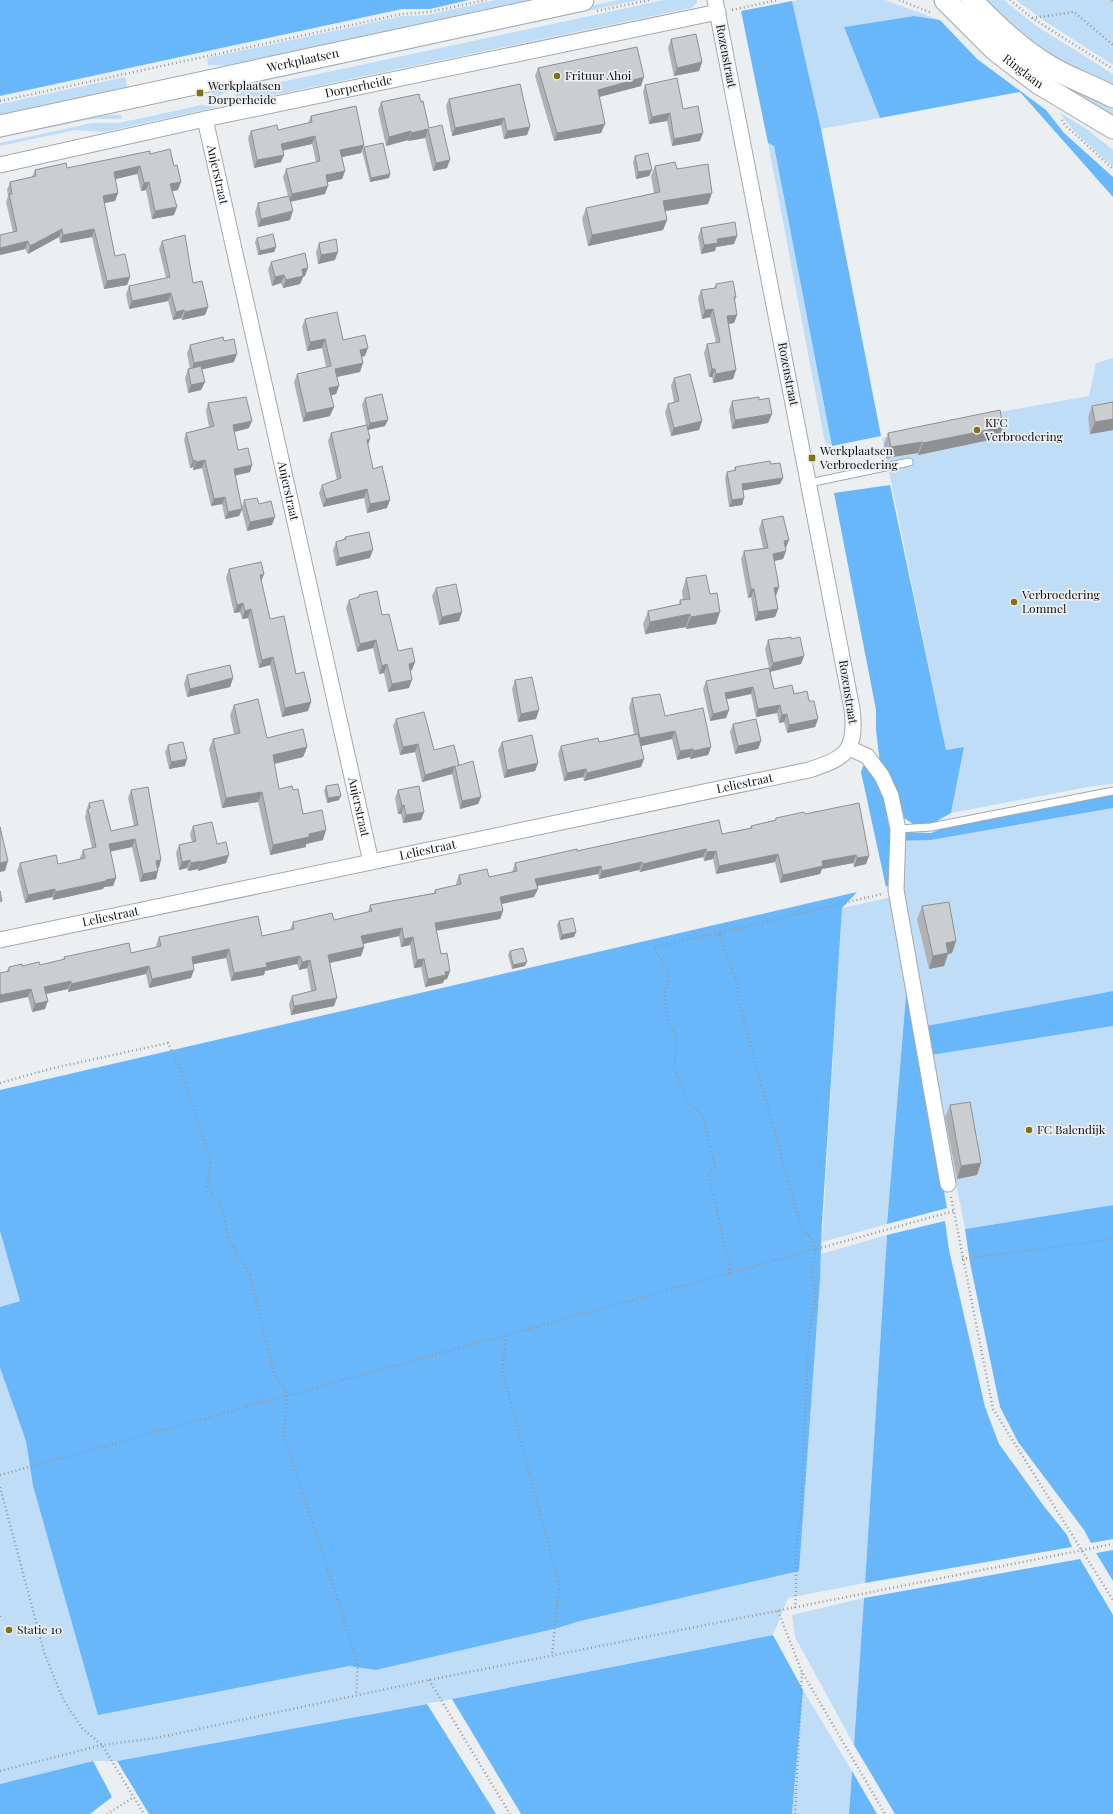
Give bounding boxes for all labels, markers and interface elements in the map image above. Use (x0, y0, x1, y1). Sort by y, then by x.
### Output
street label: Rozenstraat (713, 23, 741, 90)
street label: Werkplaatsen (264, 44, 340, 75)
street label: Ringlaan (1000, 50, 1047, 91)
place label: Frituur Ahoi (565, 67, 632, 83)
street label: Dorperheide (323, 71, 394, 101)
marker: Frituur Ahoi (552, 71, 562, 81)
place label: Werkplaatsen Dorperheide (207, 77, 281, 107)
marker: Werkplaatsen Dorperheide (195, 88, 205, 98)
street label: Anjerstraat (204, 142, 233, 206)
street label: Rozenstraat (775, 341, 803, 408)
place label: KFC Verbroedering (984, 414, 1063, 444)
marker: KFC Verbroedering (972, 425, 982, 435)
place label: Werkplaatsen Verbroedering (819, 442, 898, 472)
marker: Werkplaatsen Verbroedering (807, 453, 817, 463)
street label: Anjerstraat (274, 458, 304, 523)
place label: Verbroedering Lommel (1021, 586, 1100, 616)
marker: Verbroedering Lommel (1009, 597, 1019, 607)
street label: Rozenstraat (836, 659, 862, 726)
street label: Leliestraat (715, 769, 775, 796)
street label: Anjerstraat (345, 775, 374, 839)
street label: Leliestraat (398, 835, 458, 863)
street label: Leliestraat (81, 902, 141, 930)
place label: FC Balendijk (1037, 1121, 1106, 1137)
marker: FC Balendijk (1024, 1125, 1034, 1135)
place label: Statie 10 (17, 1621, 62, 1637)
marker: Statie 10 (4, 1625, 14, 1635)

